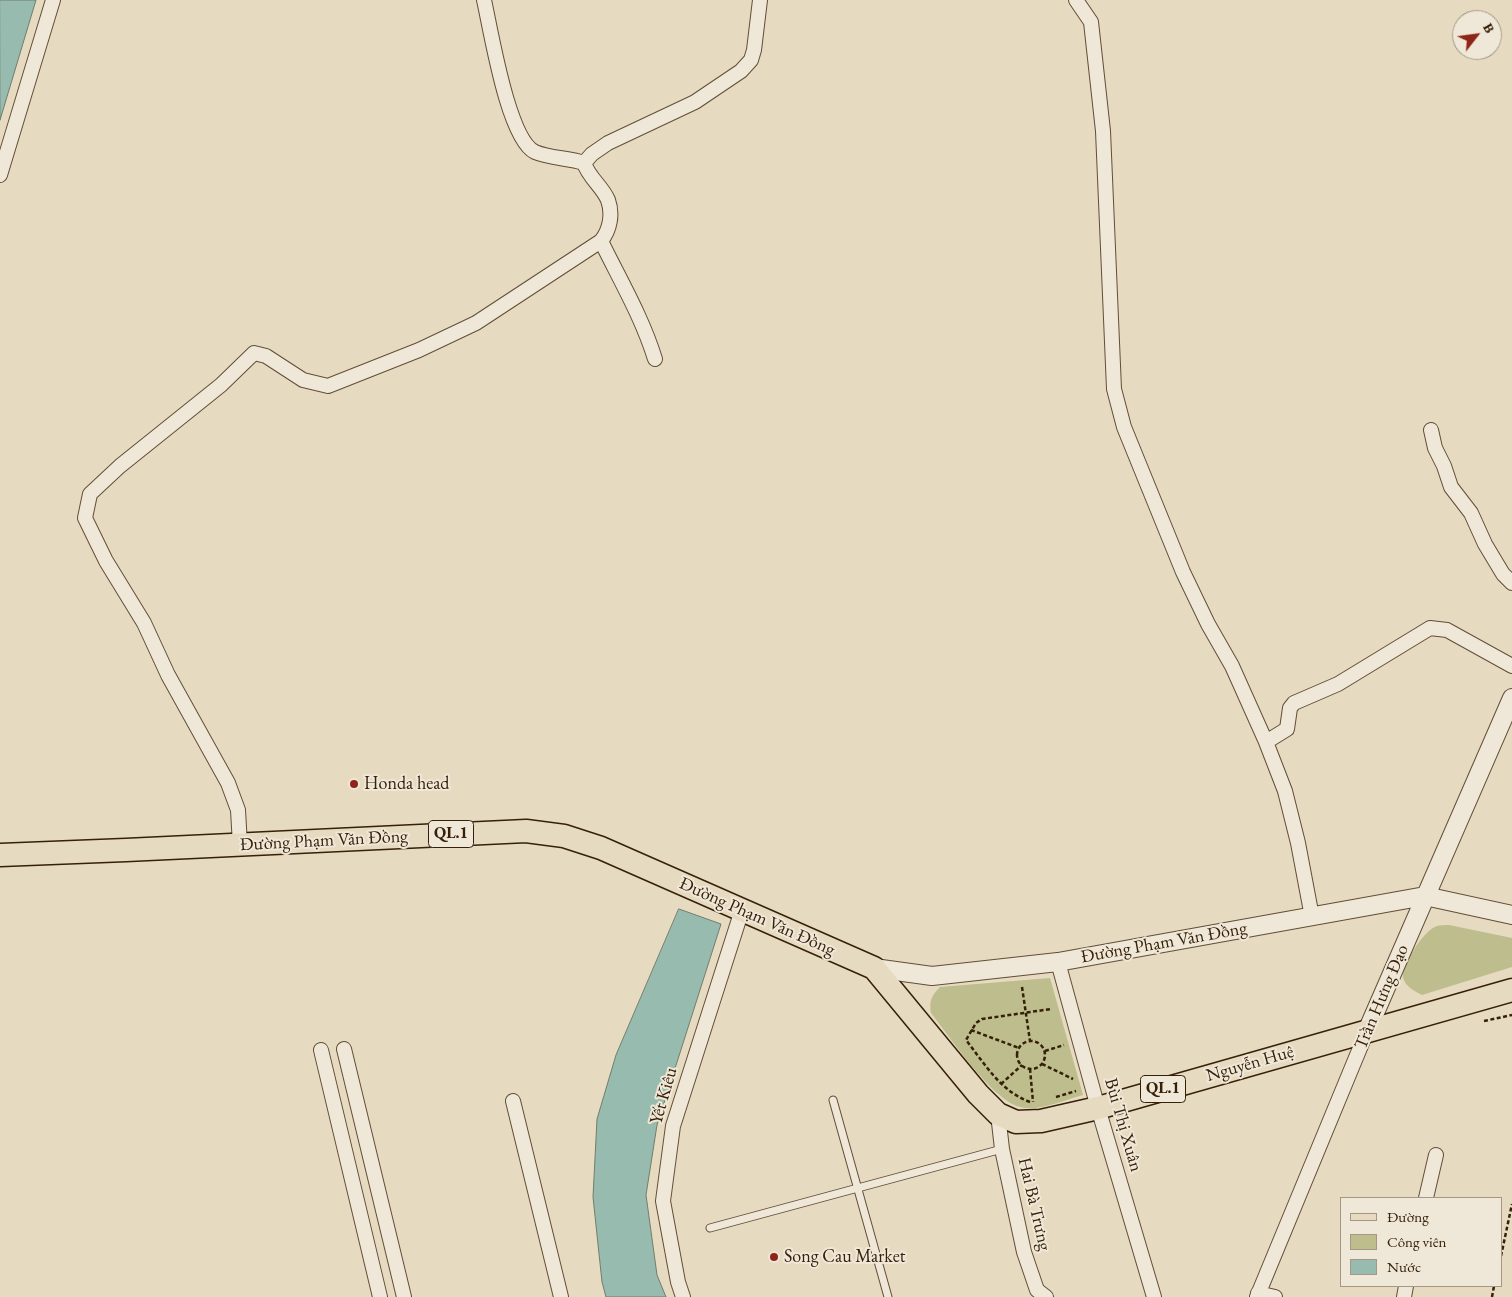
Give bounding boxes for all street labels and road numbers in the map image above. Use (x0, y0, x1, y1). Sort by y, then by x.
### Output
road number: QL.1 (428, 821, 474, 848)
street label: Đường Phạm Văn Đồng (239, 826, 409, 856)
street label: Đường Phạm Văn Đồng (676, 873, 838, 961)
street label: Đường Phạm Văn Đồng (1079, 918, 1249, 968)
street label: Trần Hưng Đạo (1350, 941, 1414, 1053)
street label: Nguyễn Huệ (1204, 1041, 1296, 1087)
street label: Yết Kiêu (646, 1065, 682, 1127)
street label: Bùi Thị Xuân (1099, 1076, 1147, 1174)
road number: QL.1 (1140, 1076, 1186, 1102)
street label: Hai Bà Trưng (1013, 1155, 1055, 1253)

